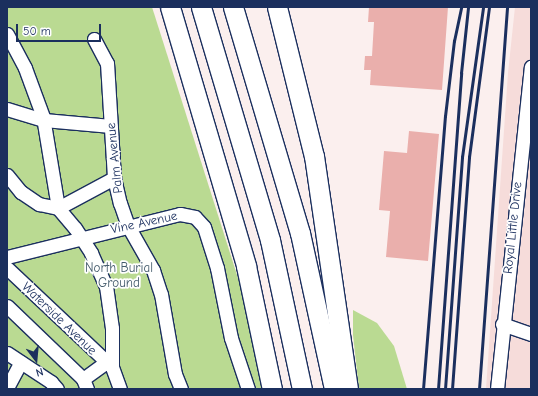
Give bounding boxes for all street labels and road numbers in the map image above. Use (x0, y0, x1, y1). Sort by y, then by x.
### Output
street label: Palm Avenue (104, 122, 126, 194)
street label: Royal Little Drive (500, 181, 526, 275)
street label: Vine Avenue (109, 208, 179, 238)
street label: Waterside Avenue (18, 279, 100, 359)

